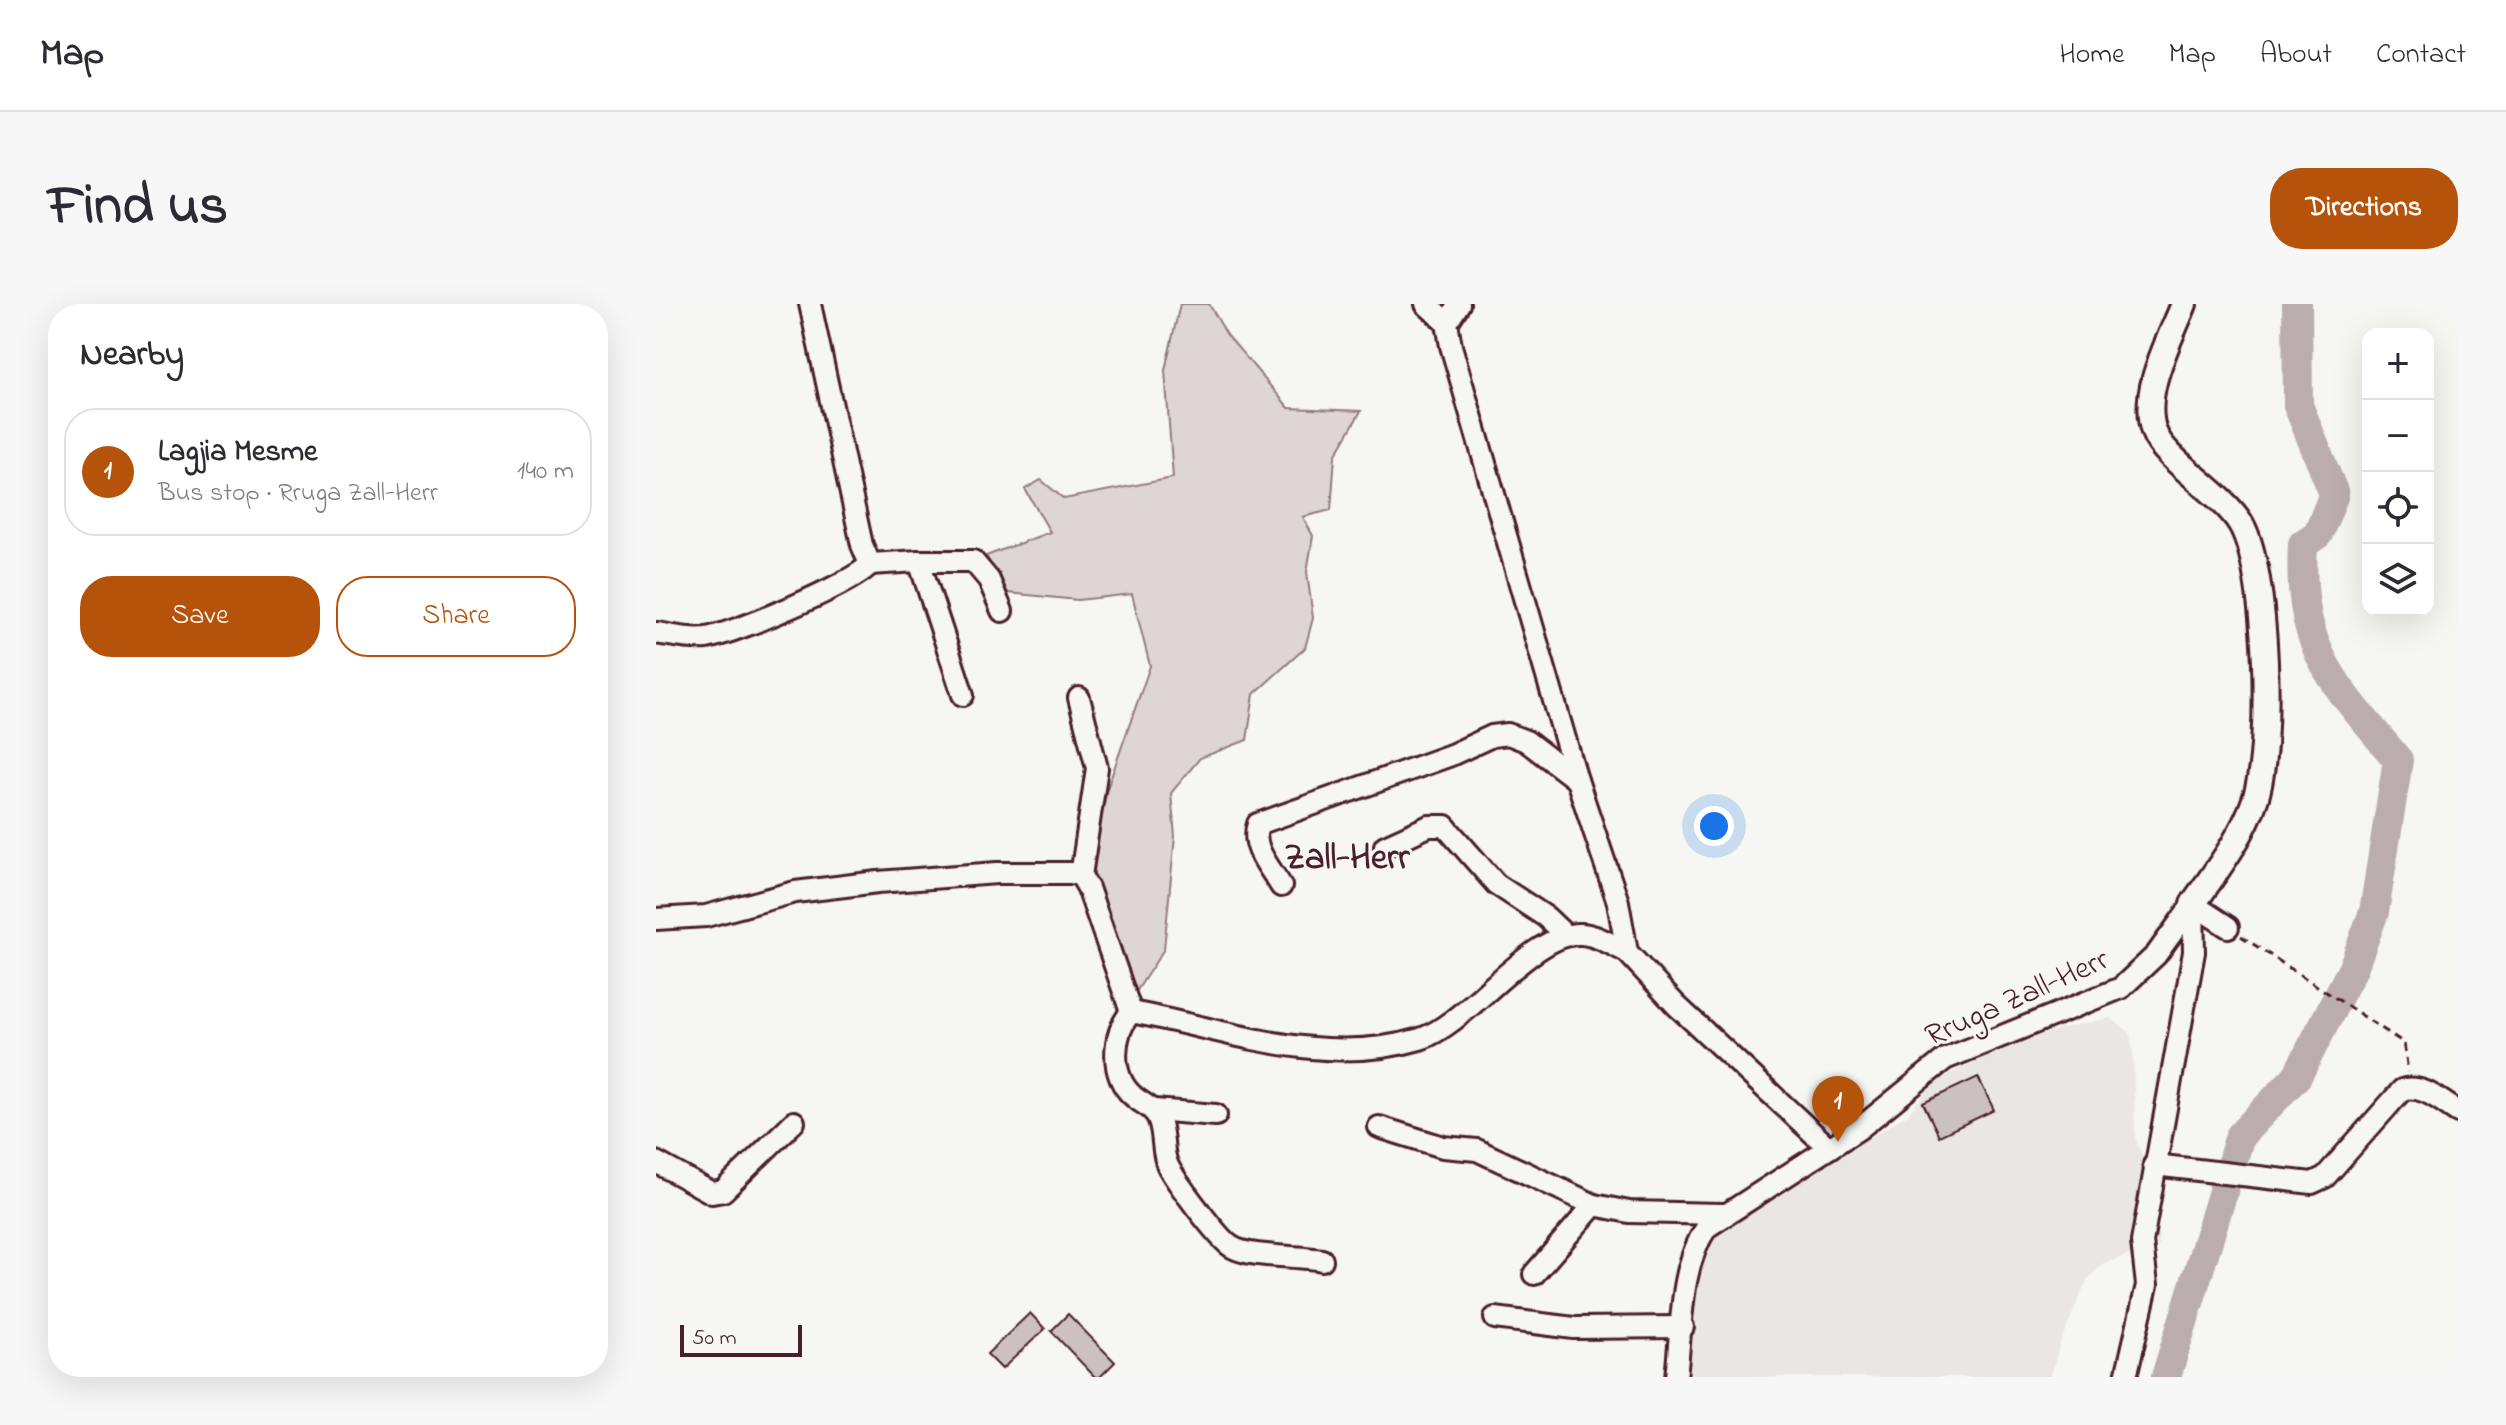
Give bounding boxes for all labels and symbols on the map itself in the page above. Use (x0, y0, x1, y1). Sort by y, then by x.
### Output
your location (1694, 806, 1734, 846)
district label: Zall-Herr (1285, 833, 1410, 886)
street label: Rruga Zall-Herr (1918, 938, 2117, 1061)
pin: 1 (1812, 1076, 1864, 1142)
scale bar (680, 1321, 802, 1357)

